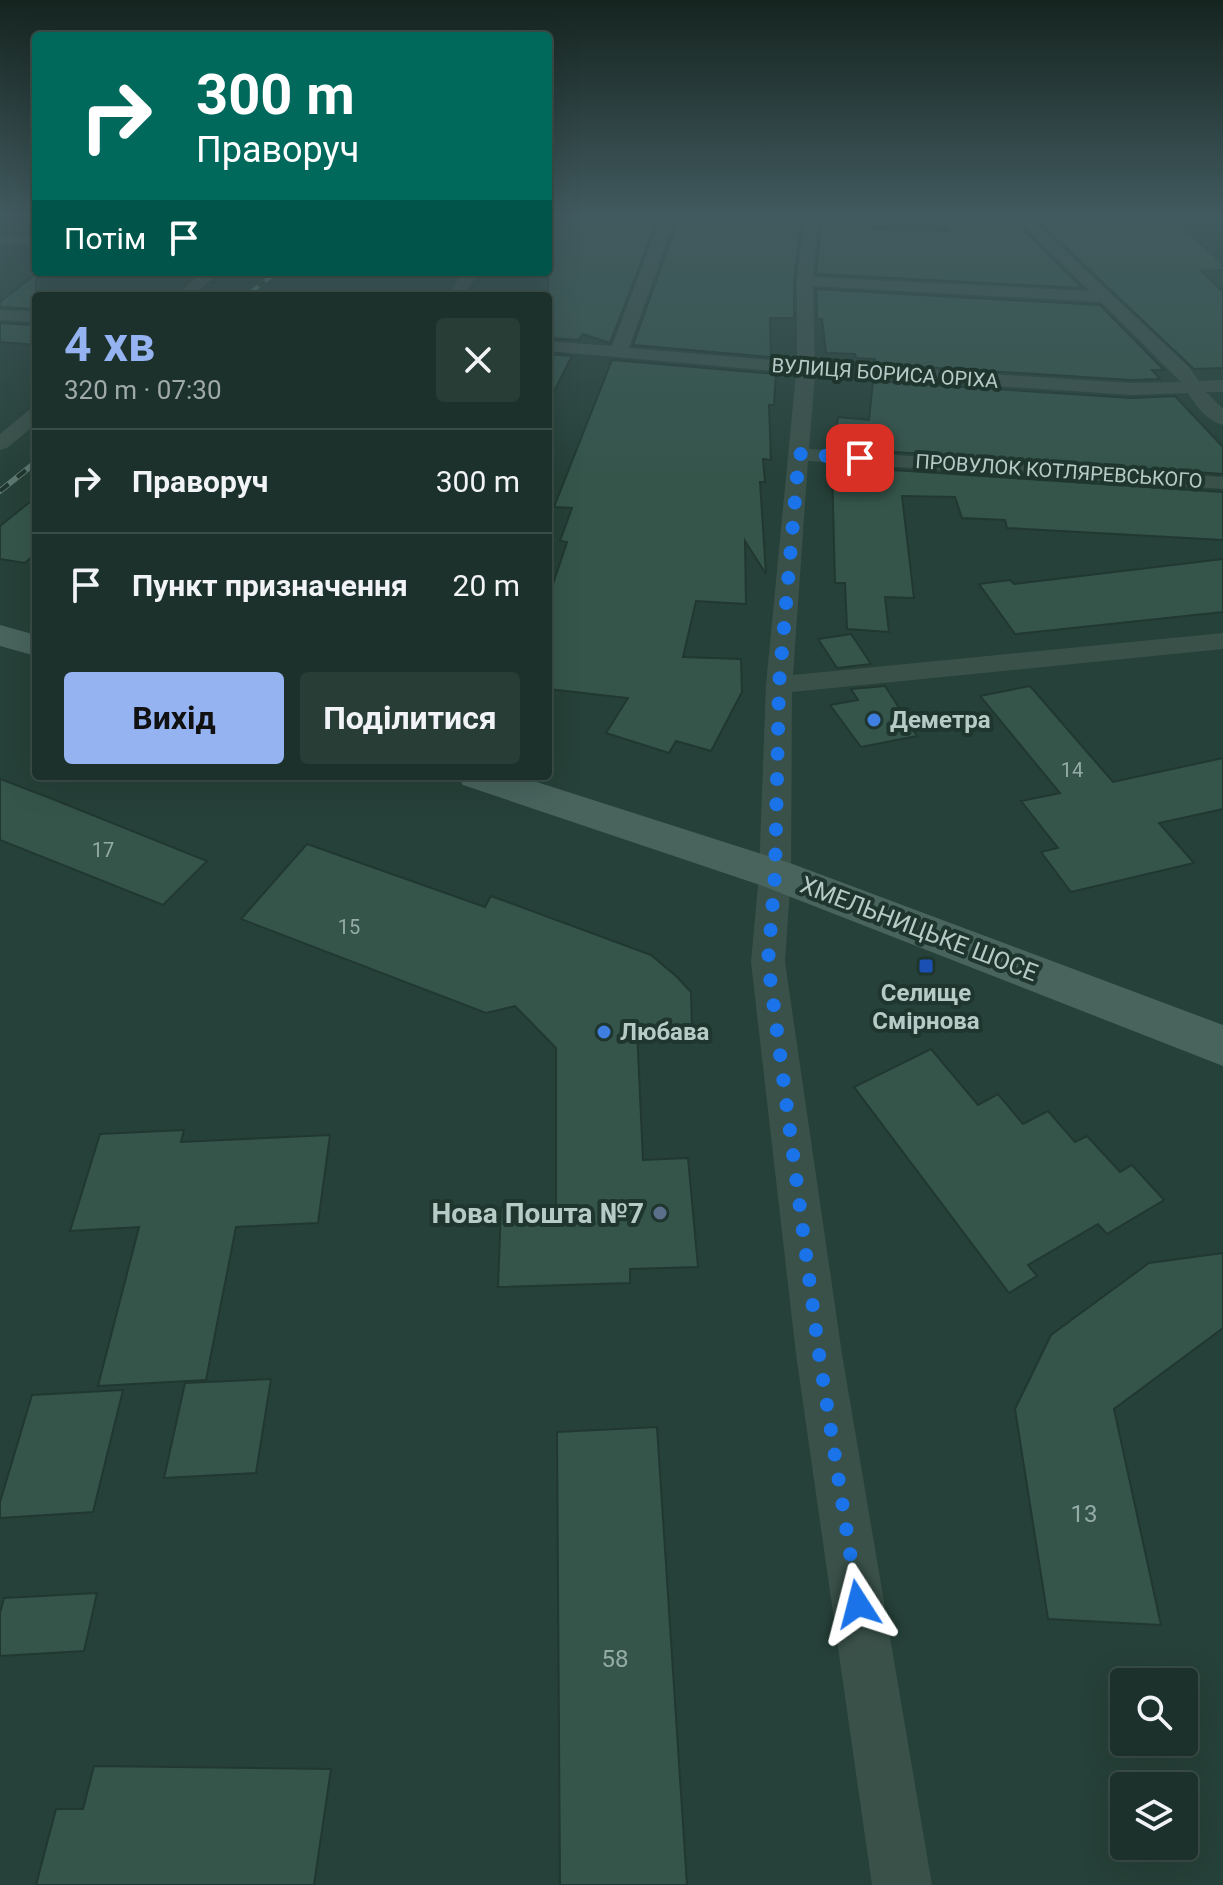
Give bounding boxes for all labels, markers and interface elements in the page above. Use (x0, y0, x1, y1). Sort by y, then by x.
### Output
text: 300 m (196, 62, 355, 128)
icon: right (64, 64, 168, 168)
text: Праворуч (196, 129, 359, 171)
icon: arrive (162, 216, 206, 260)
text: Потім (64, 221, 146, 256)
text: 4 хв (64, 316, 155, 373)
button: close (436, 318, 520, 402)
street label: ВУЛИЦЯ БОРИСА ОРІХА (771, 353, 999, 393)
text: 320 m · 07:30 (64, 375, 222, 405)
pin (826, 424, 894, 492)
icon: arrive (838, 436, 882, 480)
street label: ПРОВУЛОК КОТЛЯРЕВСЬКОГО (915, 449, 1203, 493)
icon: right (64, 459, 108, 503)
text: Праворуч (132, 464, 268, 499)
text: 300 m (436, 464, 520, 499)
icon: arrive (64, 563, 108, 607)
text: Пункт призначення (132, 568, 408, 603)
text: 20 m (453, 568, 520, 603)
button: Вихід (64, 672, 284, 764)
button: Поділитися (300, 672, 520, 764)
place label: Деметра (890, 706, 991, 734)
marker: Деметра (865, 711, 883, 729)
house number: 14 (1061, 758, 1083, 782)
house number: 17 (92, 838, 114, 862)
street label: ХМЕЛЬНИЦЬКЕ ШОСЕ (796, 871, 1042, 987)
house number: 15 (338, 915, 360, 939)
marker: Селище Смірнова (917, 957, 935, 975)
place label: Селище Смірнова (872, 979, 980, 1035)
place label: Любава (620, 1018, 710, 1046)
marker: Любава (595, 1023, 613, 1041)
place label: Нова Пошта №7 (431, 1197, 644, 1230)
marker: Нова Пошта №7 (651, 1204, 669, 1222)
house number: 13 (1071, 1500, 1097, 1528)
position arrow (816, 1562, 900, 1646)
house number: 58 (602, 1645, 628, 1673)
map controls (1110, 1668, 1198, 1860)
button: search (1110, 1668, 1198, 1756)
button: layers (1110, 1772, 1198, 1860)

